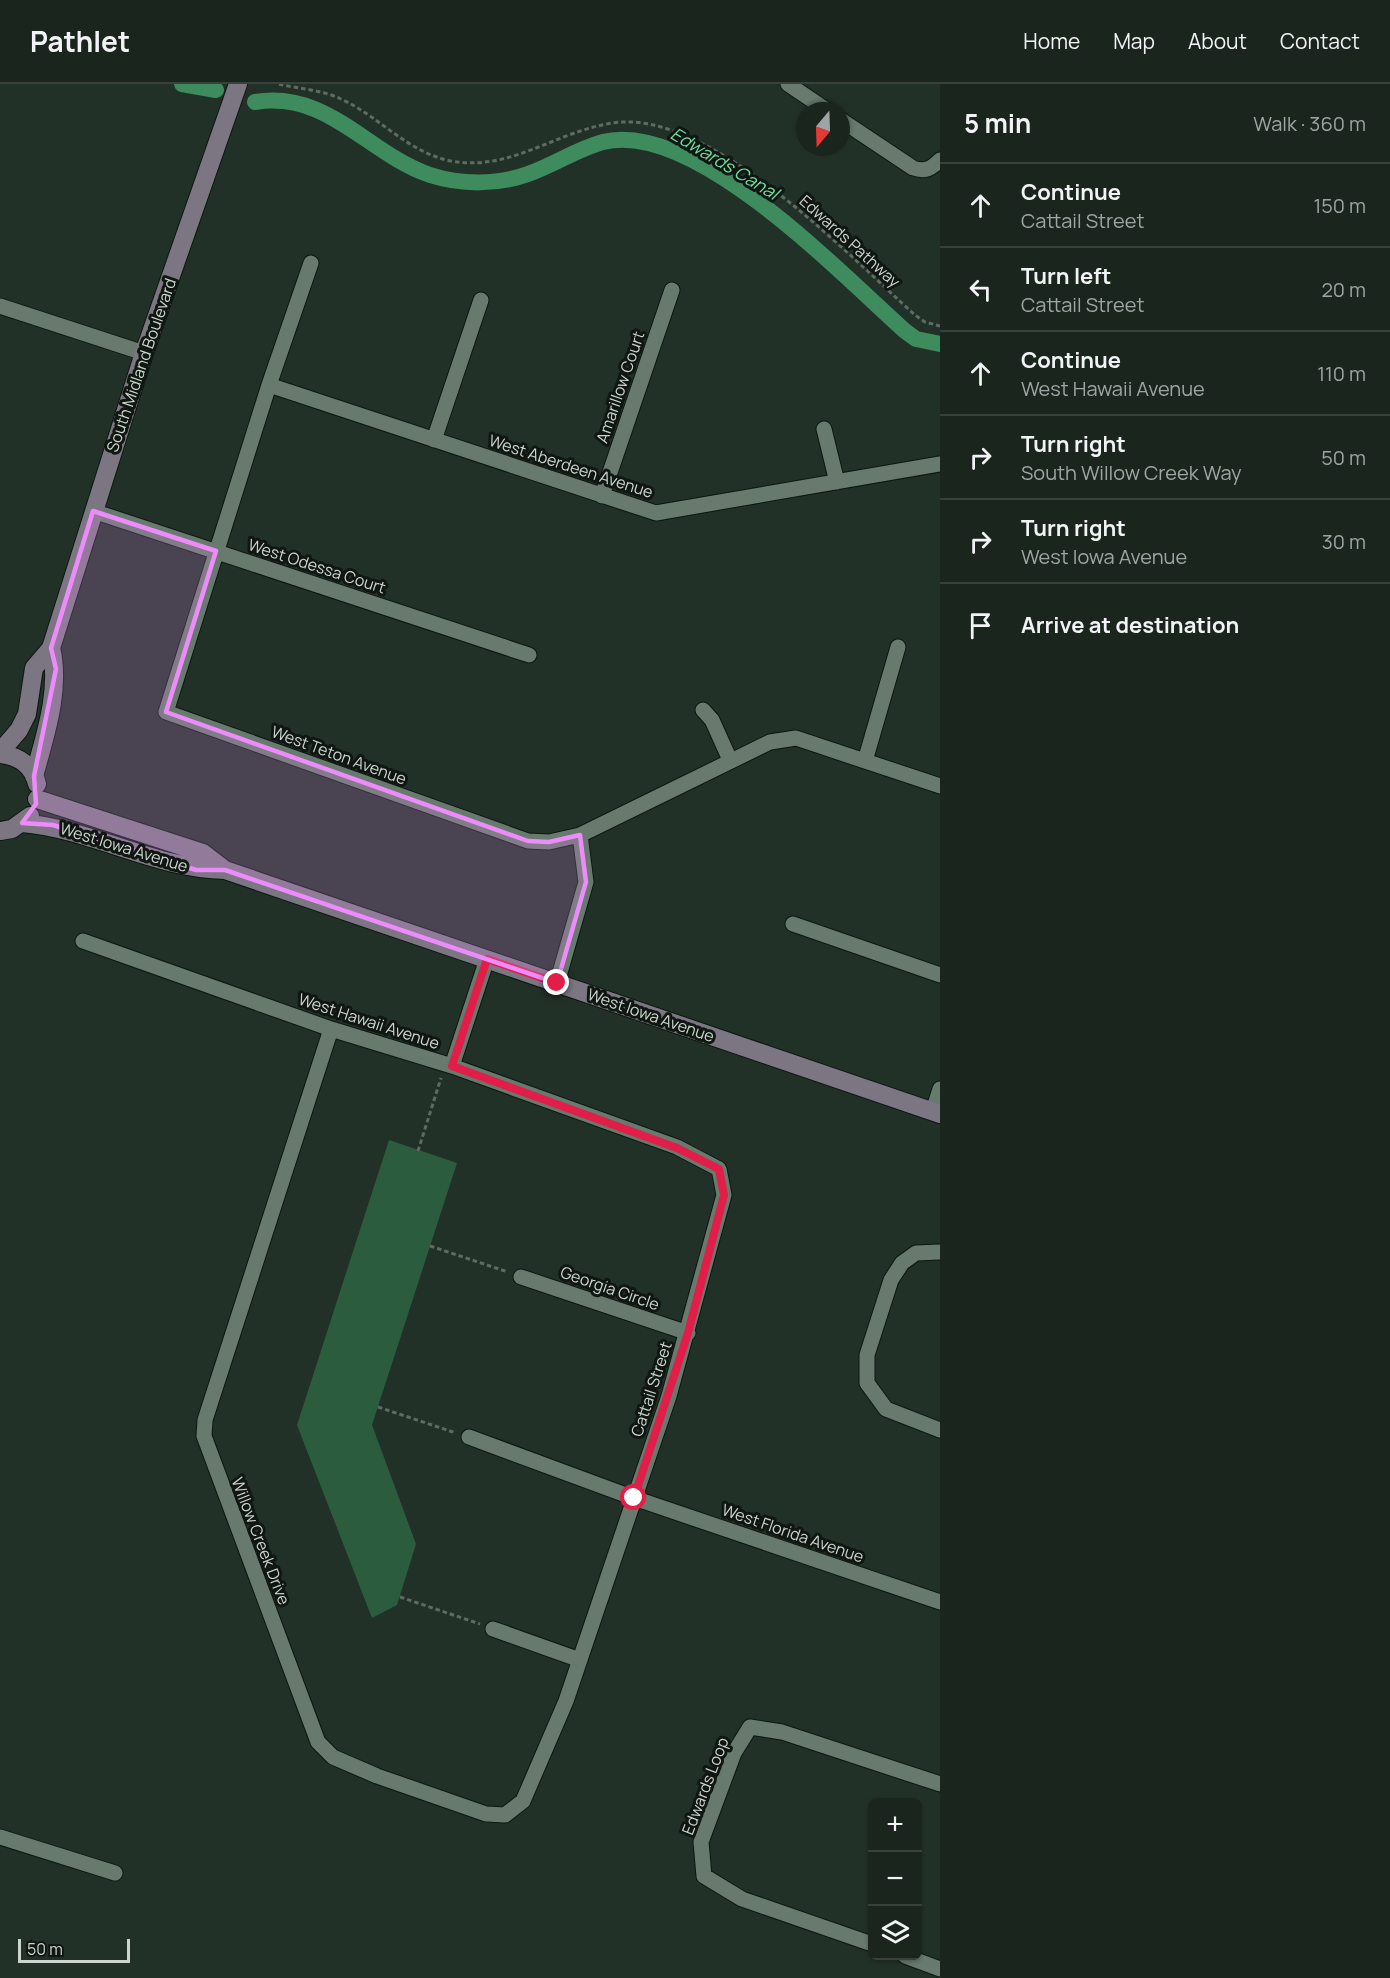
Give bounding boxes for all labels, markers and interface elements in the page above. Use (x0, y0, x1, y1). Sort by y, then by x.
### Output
text: Pathlet (30, 22, 130, 60)
text: Home (1023, 27, 1080, 55)
text: Map (1113, 27, 1155, 55)
text: About (1188, 27, 1247, 55)
text: Contact (1280, 27, 1360, 55)
north arrow (796, 102, 850, 156)
text: 5 min (964, 105, 1031, 141)
text: Walk · 360 m (1253, 110, 1366, 137)
water label: Edwards Canal (667, 121, 786, 206)
text: Continue (1021, 177, 1121, 207)
icon: ahead (964, 189, 997, 222)
street label: Edwards Pathway (795, 190, 906, 293)
text: 150 m (1313, 192, 1366, 219)
text: Cattail Street (1021, 207, 1144, 234)
text: Turn left (1021, 261, 1111, 291)
icon: left (964, 273, 997, 306)
street label: South Midland Boulevard (101, 275, 181, 455)
text: 20 m (1321, 276, 1366, 303)
text: Cattail Street (1021, 291, 1144, 318)
street label: Amarillow Court (591, 328, 649, 446)
text: Continue (1021, 345, 1121, 375)
icon: ahead (964, 357, 997, 390)
text: 110 m (1317, 360, 1366, 387)
text: West Hawaii Avenue (1021, 375, 1205, 402)
street label: West Aberdeen Avenue (486, 429, 656, 503)
text: Turn right (1021, 429, 1126, 459)
icon: right (964, 441, 997, 474)
text: 50 m (1321, 444, 1366, 471)
text: South Willow Creek Way (1021, 459, 1242, 486)
text: Turn right (1021, 513, 1126, 543)
icon: right (964, 525, 997, 558)
text: 30 m (1322, 528, 1366, 555)
street label: West Odessa Court (245, 533, 389, 599)
text: West Iowa Avenue (1021, 543, 1187, 570)
icon: arrive (964, 609, 997, 642)
text: Arrive at destination (1021, 610, 1239, 640)
street label: West Teton Avenue (269, 720, 409, 790)
street label: West Iowa Avenue (57, 817, 191, 877)
route end (543, 969, 569, 995)
street label: West Iowa Avenue (585, 983, 717, 1047)
street label: West Hawaii Avenue (296, 988, 442, 1054)
street label: Georgia Circle (558, 1261, 662, 1315)
street label: Cattail Street (625, 1339, 677, 1439)
street label: Willow Creek Drive (227, 1474, 295, 1608)
route start (620, 1484, 646, 1510)
street label: West Florida Avenue (719, 1498, 867, 1568)
street label: Edwards Loop (676, 1734, 734, 1838)
map controls (868, 1798, 922, 1960)
button: + (868, 1798, 922, 1852)
button: − (868, 1852, 922, 1906)
button: layers (868, 1906, 922, 1960)
scale bar (18, 1936, 130, 1964)
text: 50 m (27, 1938, 63, 1960)

